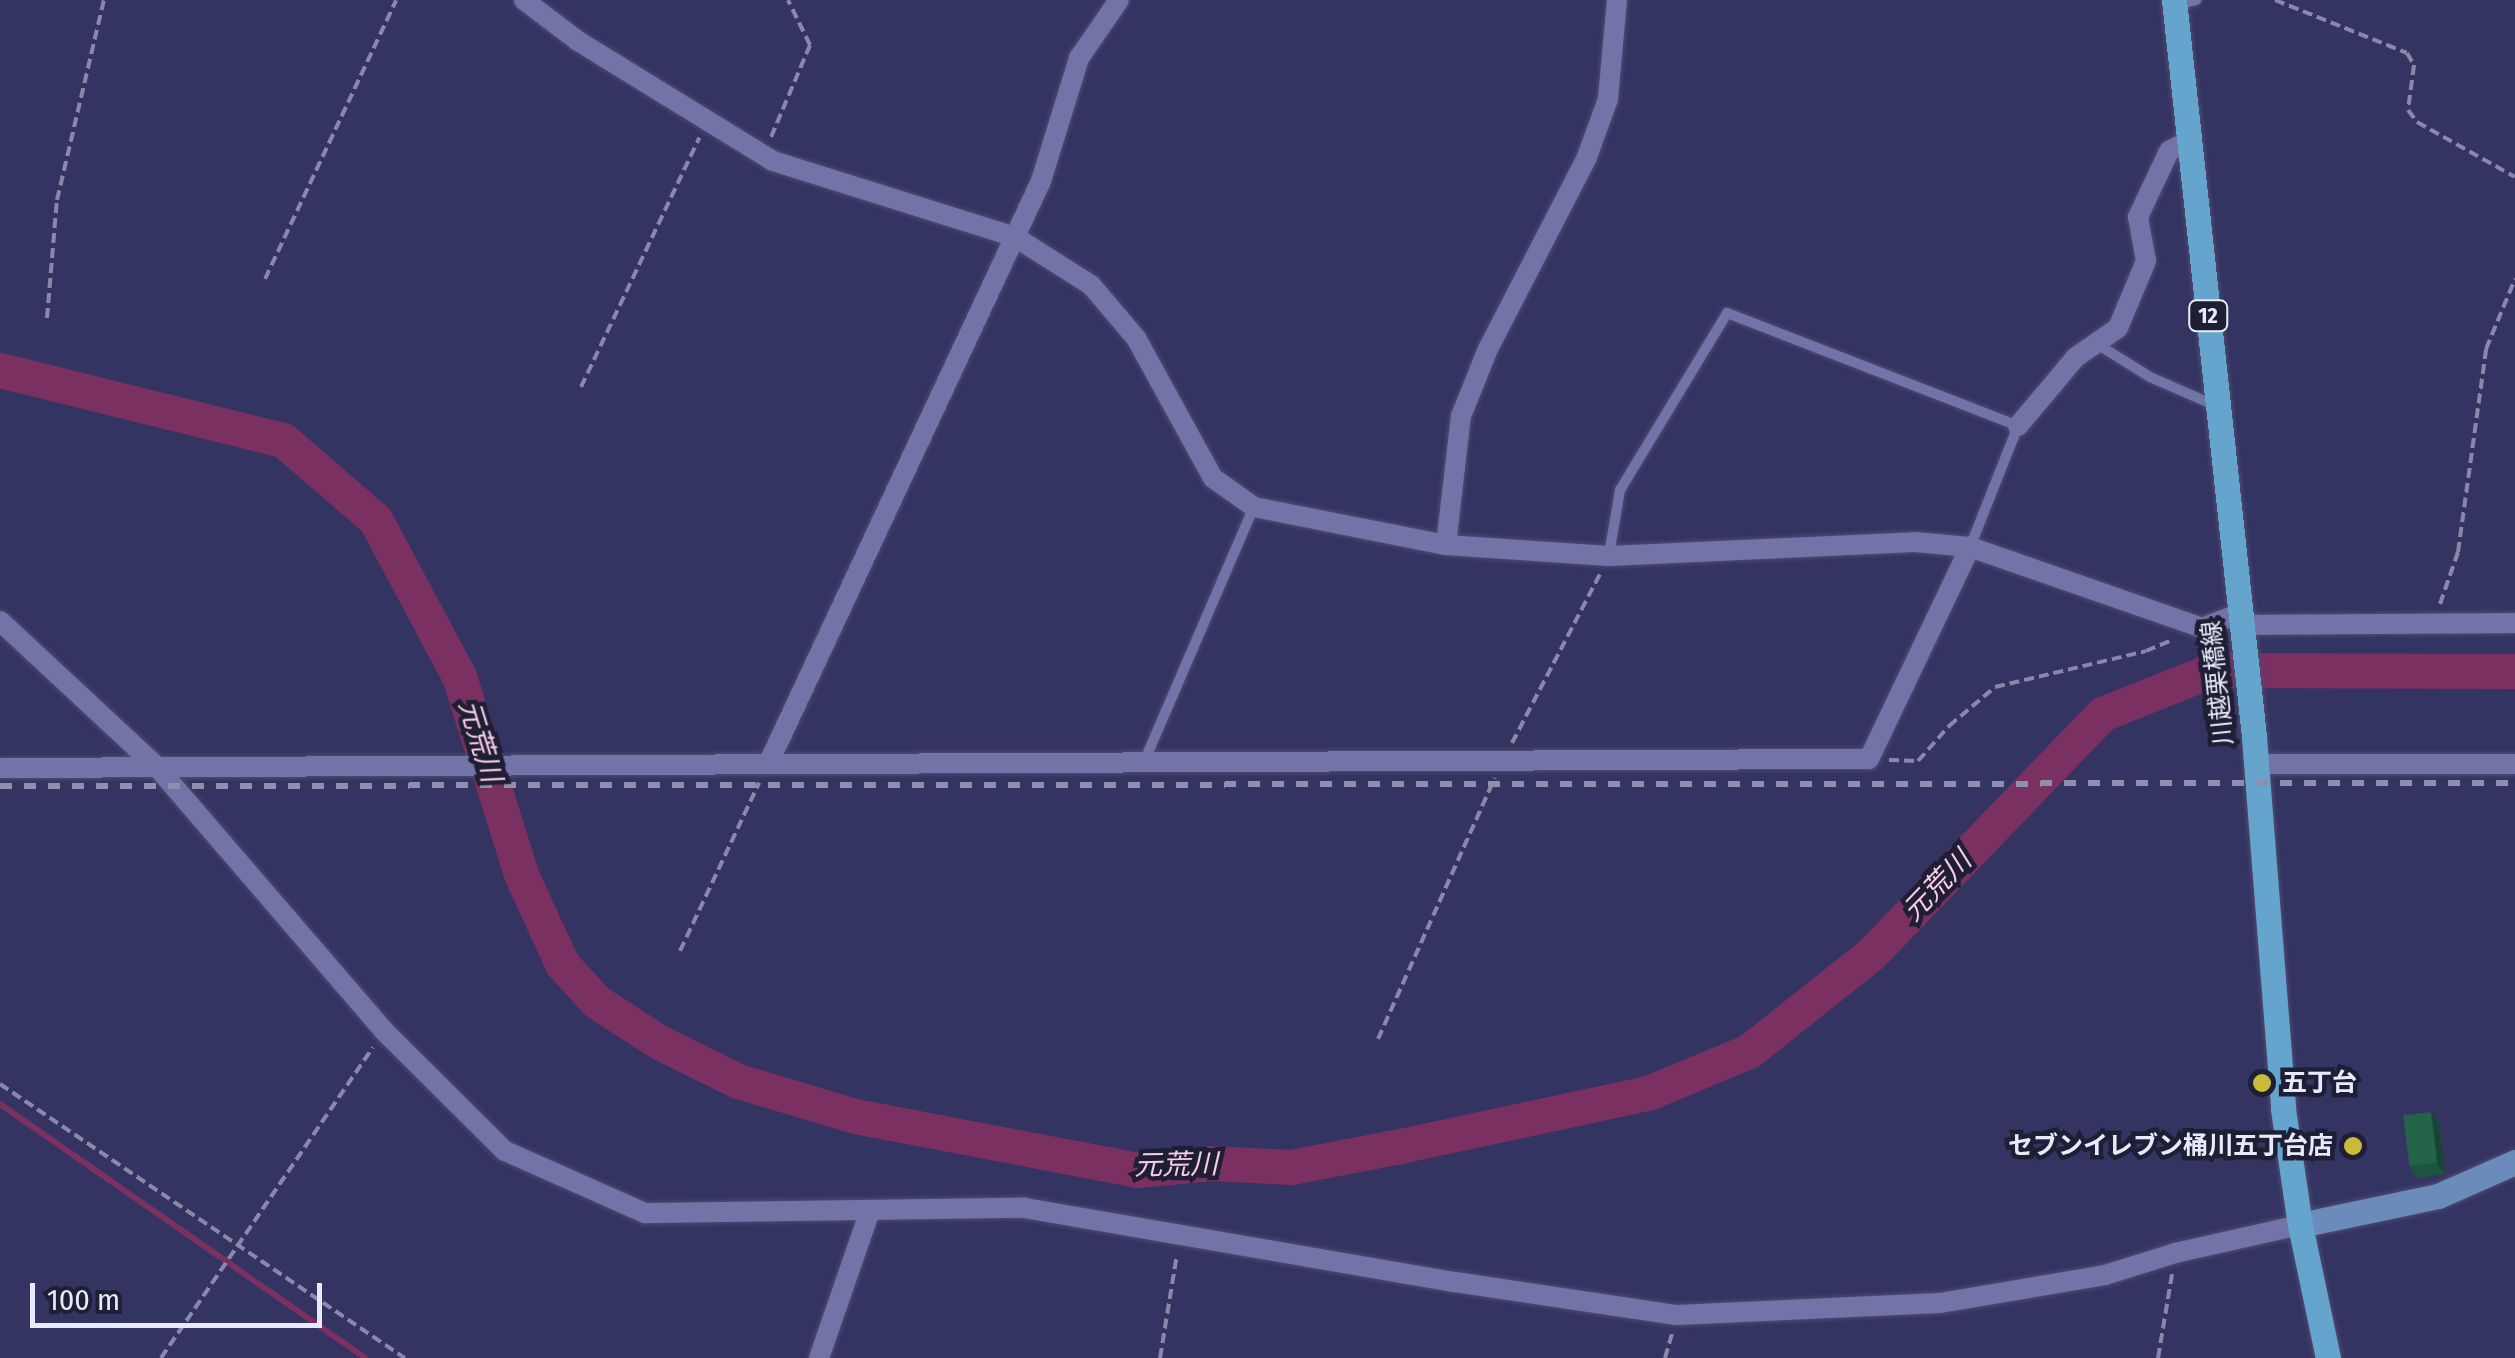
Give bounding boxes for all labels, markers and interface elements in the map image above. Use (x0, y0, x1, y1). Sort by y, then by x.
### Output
road number: 12 (2188, 299, 2228, 333)
street label: 川越栗橋線 (2197, 619, 2239, 747)
water label: 元荒川 (452, 696, 508, 786)
water label: 元荒川 (1896, 844, 1978, 928)
place label: 五丁台 (2282, 1068, 2357, 1098)
marker: 五丁台 (2251, 1072, 2273, 1094)
place label: セブンイレブン桶川五丁台店 (2008, 1131, 2333, 1161)
marker: セブンイレブン桶川五丁台店 (2342, 1135, 2364, 1157)
water label: 元荒川 (1134, 1147, 1218, 1183)
scale bar (35, 1263, 328, 1325)
text: 100 m (47, 1282, 120, 1318)

